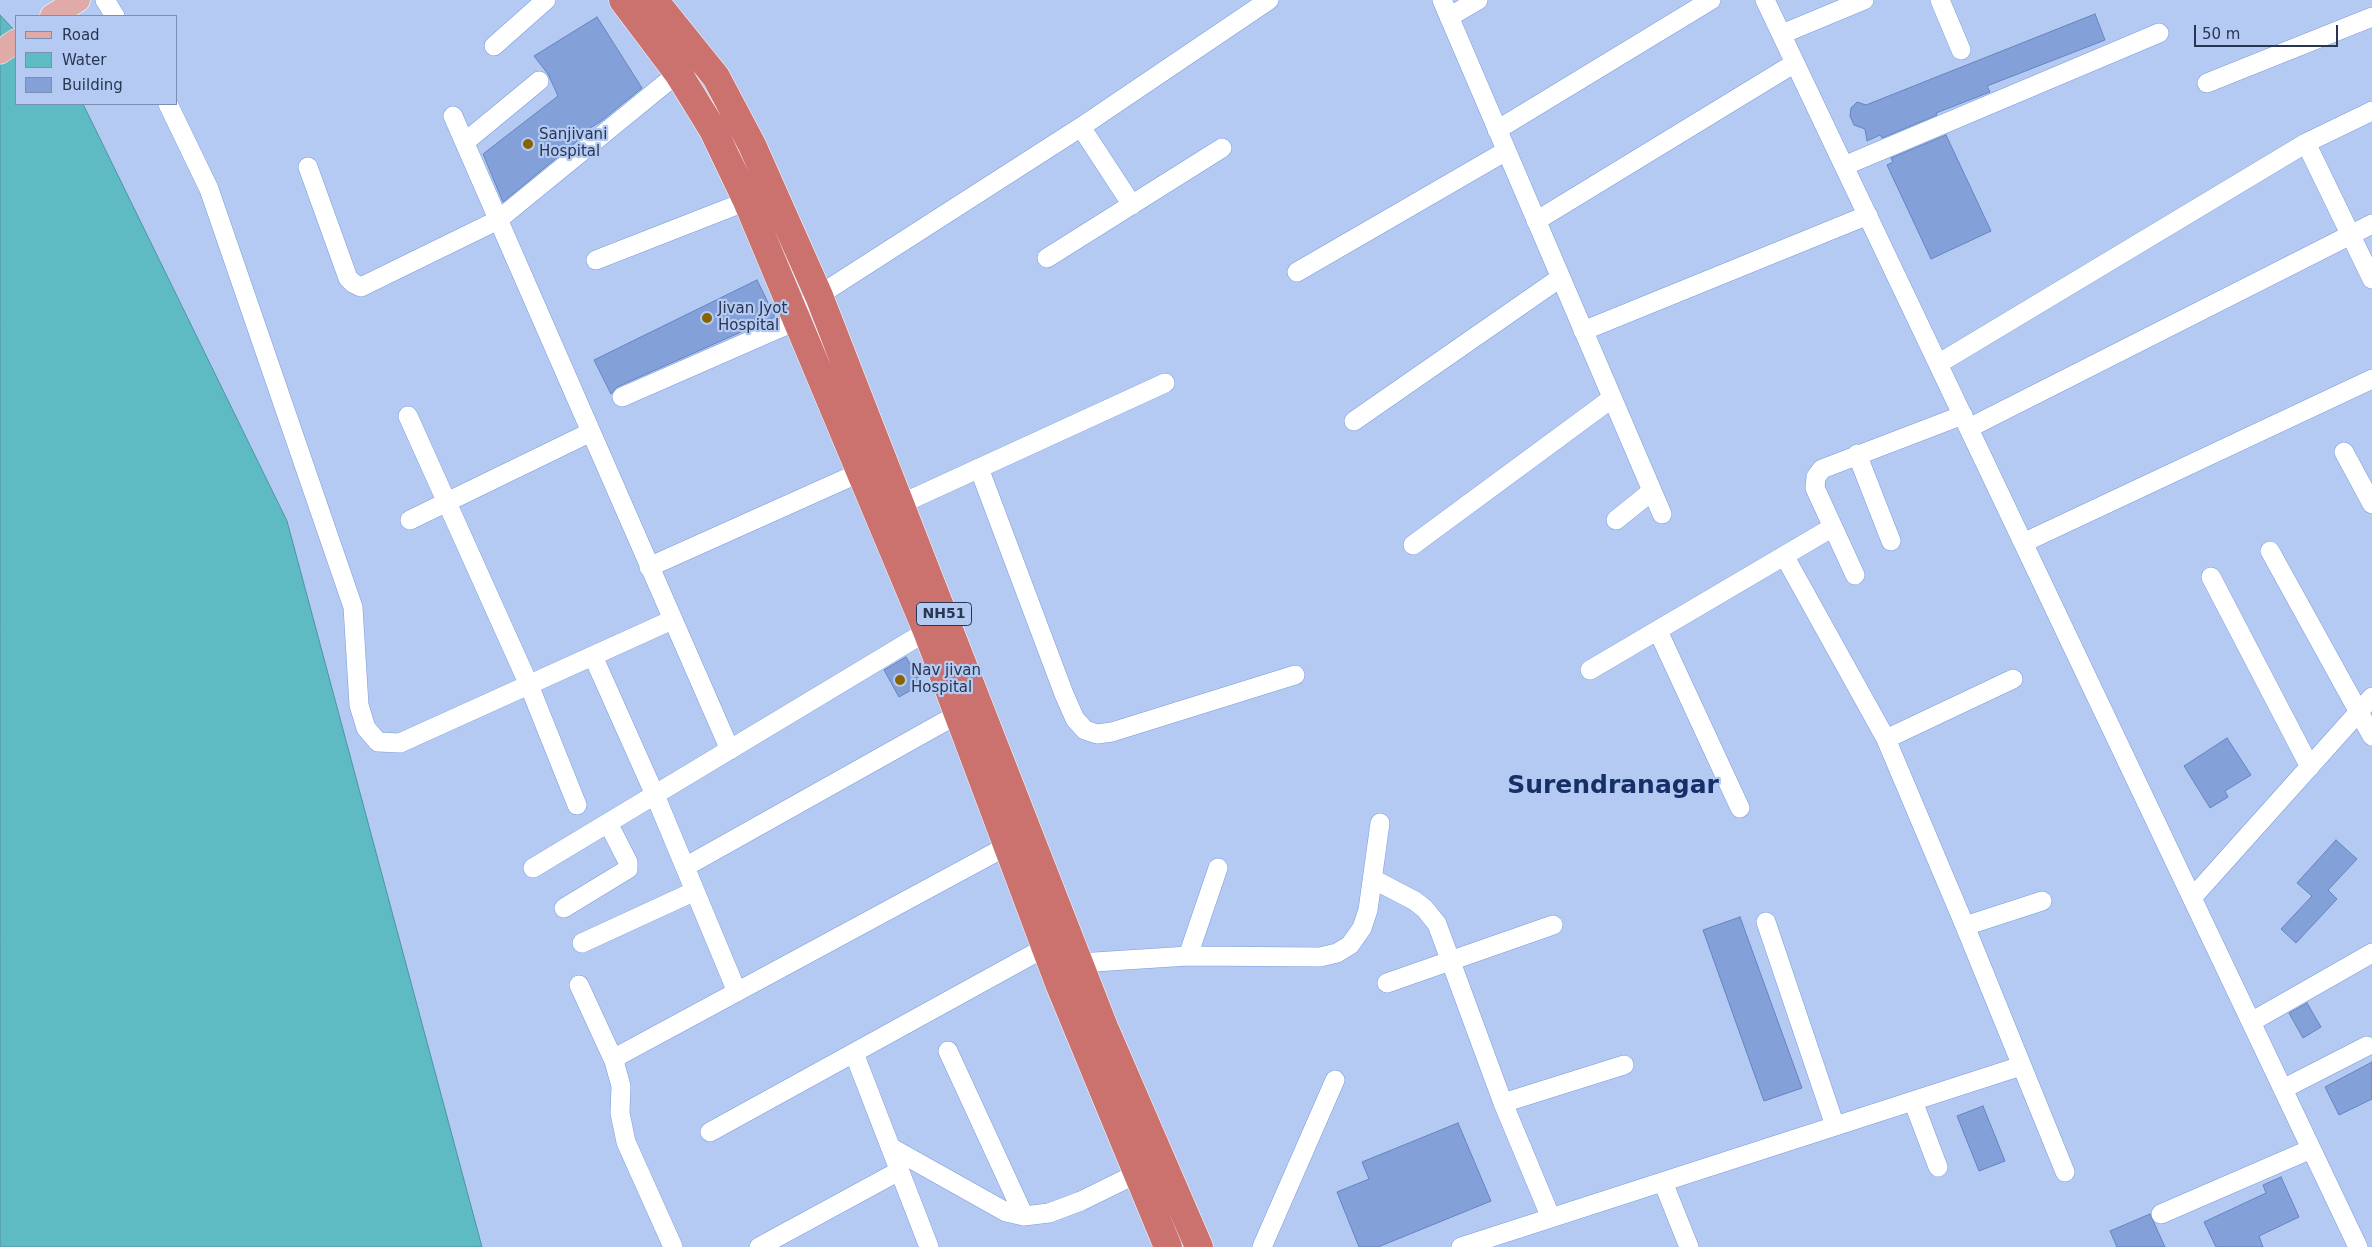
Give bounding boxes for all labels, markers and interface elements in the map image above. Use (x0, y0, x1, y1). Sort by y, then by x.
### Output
legend (15, 15, 178, 105)
scale bar (2197, 15, 2341, 47)
text: 50 m (2202, 25, 2240, 43)
text: Road (62, 26, 100, 44)
text: Water (62, 51, 106, 69)
text: Building (62, 76, 123, 94)
place label: Sanjivani Hospital (539, 126, 607, 161)
marker: Sanjivani Hospital (521, 137, 535, 151)
place label: Jivan Jyot Hospital (718, 300, 787, 335)
marker: Jivan Jyot Hospital (700, 311, 714, 325)
road number: NH51 (916, 602, 972, 626)
place label: Nav jivan Hospital (911, 662, 981, 697)
marker: Nav jivan Hospital (893, 673, 907, 687)
district label: Surendranagar (1507, 771, 1719, 801)

